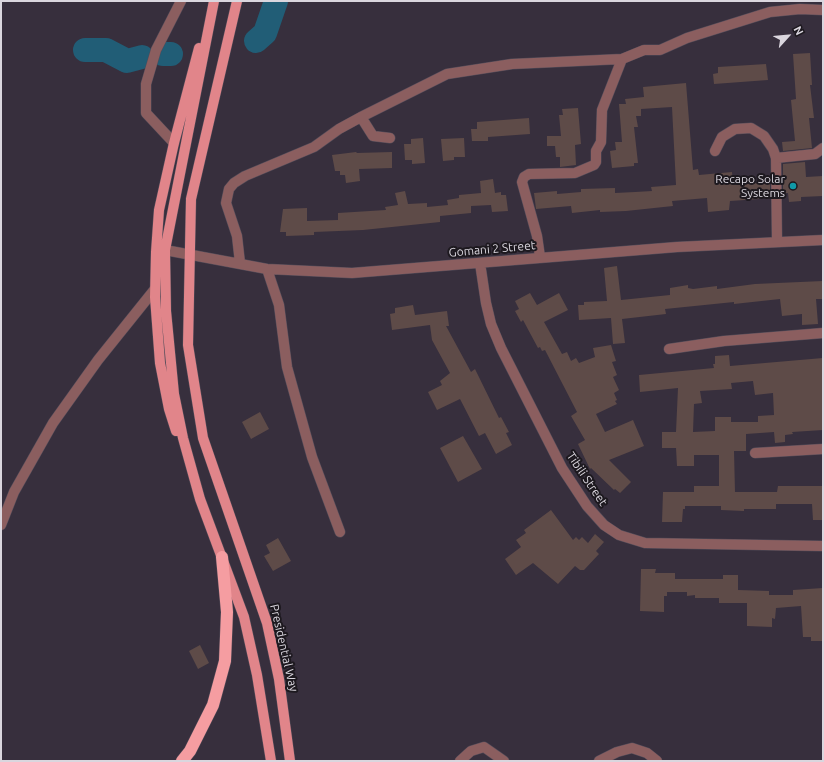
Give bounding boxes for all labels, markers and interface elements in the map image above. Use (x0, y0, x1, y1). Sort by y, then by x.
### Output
north arrow (768, 16, 808, 56)
text: N (791, 24, 806, 37)
place label: Recapo Solar Systems (715, 172, 785, 200)
marker: Recapo Solar Systems (788, 181, 798, 191)
street label: Gomani 2 Street (448, 238, 536, 260)
street label: Tibili Street (564, 449, 610, 509)
street label: Presidential Way (267, 603, 301, 693)

